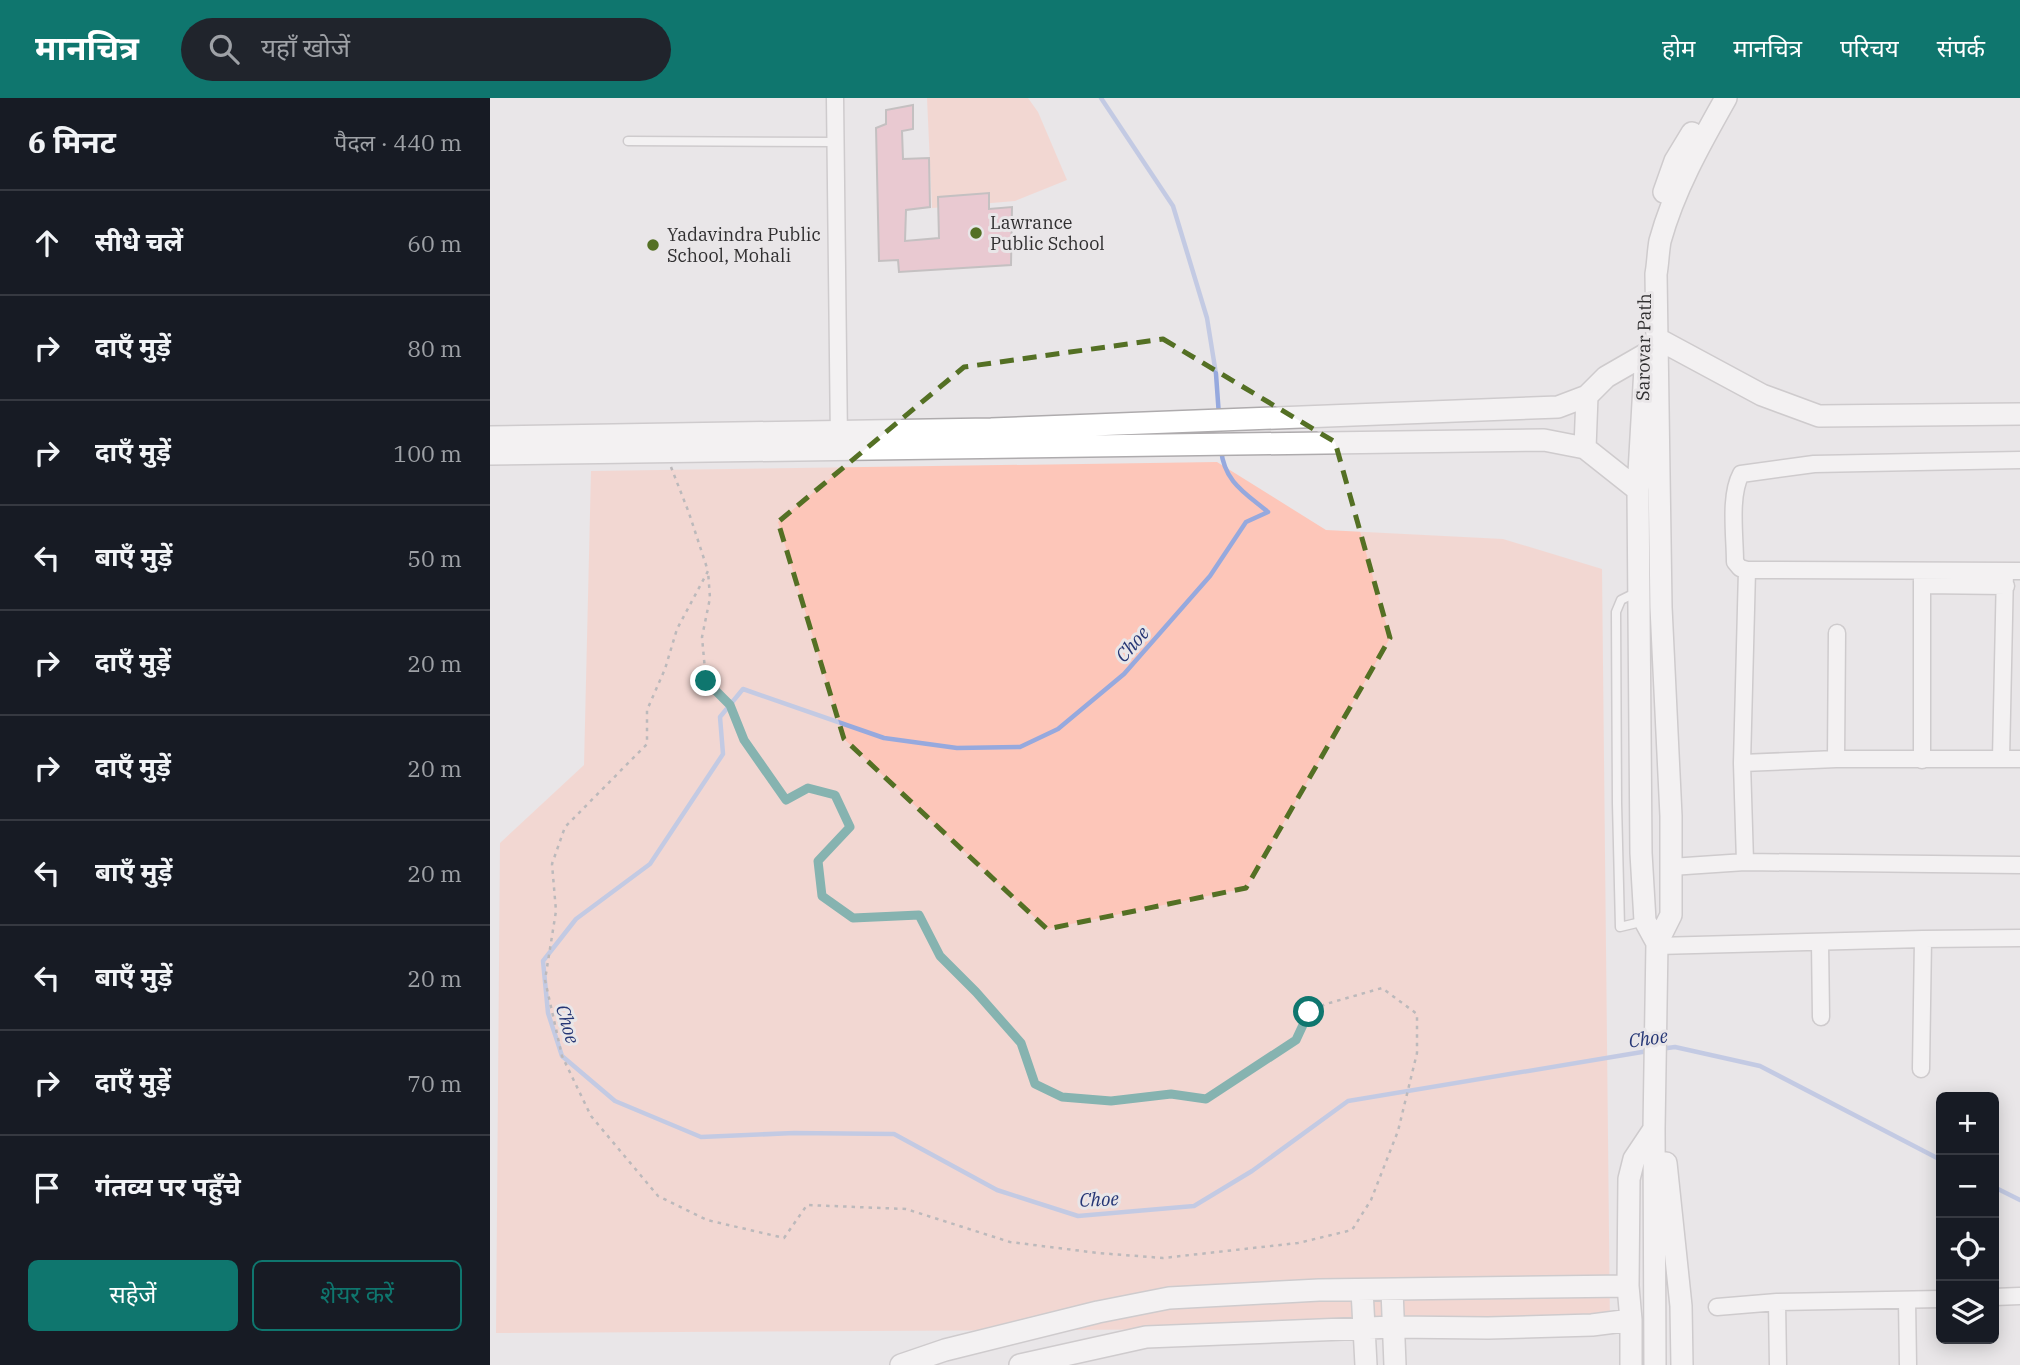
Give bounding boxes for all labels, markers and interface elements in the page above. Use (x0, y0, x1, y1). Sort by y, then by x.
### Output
search box (181, 18, 671, 81)
text: मानचित्र (35, 26, 139, 69)
icon: search (205, 30, 243, 68)
text: यहाँ खोजें (261, 30, 350, 64)
text: होम (1662, 32, 1695, 64)
text: मानचित्र (1733, 32, 1802, 64)
text: परिचय (1840, 32, 1899, 64)
text: संपर्क (1937, 32, 1985, 64)
text: 6 मिनट (28, 122, 116, 161)
text: पैदल · 440 m (334, 127, 462, 157)
place label: Lawrance Public School (990, 211, 1105, 255)
place label: Yadavindra Public School, Mohali (667, 223, 821, 267)
icon: ahead (28, 224, 66, 262)
text: सीधे चलें (95, 224, 183, 258)
marker: Lawrance Public School (968, 225, 984, 241)
text: 60 m (407, 228, 462, 258)
marker: Yadavindra Public School, Mohali (645, 237, 661, 253)
street label: Sarovar Path (1631, 293, 1656, 401)
icon: right (28, 329, 66, 367)
text: दाएँ मुड़ें (95, 329, 171, 363)
text: 80 m (407, 333, 462, 363)
icon: right (28, 434, 66, 472)
text: दाएँ मुड़ें (95, 434, 171, 468)
text: 100 m (393, 438, 462, 468)
icon: left (28, 539, 66, 577)
text: बाएँ मुड़ें (95, 539, 172, 573)
text: 50 m (407, 543, 462, 573)
water label: Choe (1110, 621, 1154, 667)
icon: right (28, 644, 66, 682)
text: दाएँ मुड़ें (95, 644, 171, 678)
text: 20 m (407, 648, 462, 678)
route end (690, 665, 721, 696)
icon: right (28, 749, 66, 787)
text: दाएँ मुड़ें (95, 749, 171, 783)
text: 20 m (407, 753, 462, 783)
icon: left (28, 854, 66, 892)
text: बाएँ मुड़ें (95, 854, 172, 888)
text: 20 m (407, 858, 462, 888)
icon: left (28, 959, 66, 997)
text: बाएँ मुड़ें (95, 959, 172, 993)
text: 20 m (407, 963, 462, 993)
route start (1293, 996, 1324, 1027)
water label: Choe (551, 1002, 585, 1047)
water label: Choe (1627, 1023, 1670, 1053)
icon: right (28, 1064, 66, 1102)
text: दाएँ मुड़ें (95, 1064, 171, 1098)
text: 70 m (407, 1068, 462, 1098)
map controls (1936, 1092, 1999, 1344)
button: + (1936, 1092, 1999, 1155)
button: − (1936, 1155, 1999, 1218)
icon: arrive (28, 1169, 66, 1207)
text: गंतव्य पर पहुँचे (95, 1169, 241, 1203)
water label: Choe (1079, 1186, 1120, 1212)
button: locate (1936, 1218, 1999, 1281)
button: सहेजें (28, 1260, 238, 1331)
button: शेयर करें (252, 1260, 462, 1331)
button: layers (1936, 1281, 1999, 1344)

